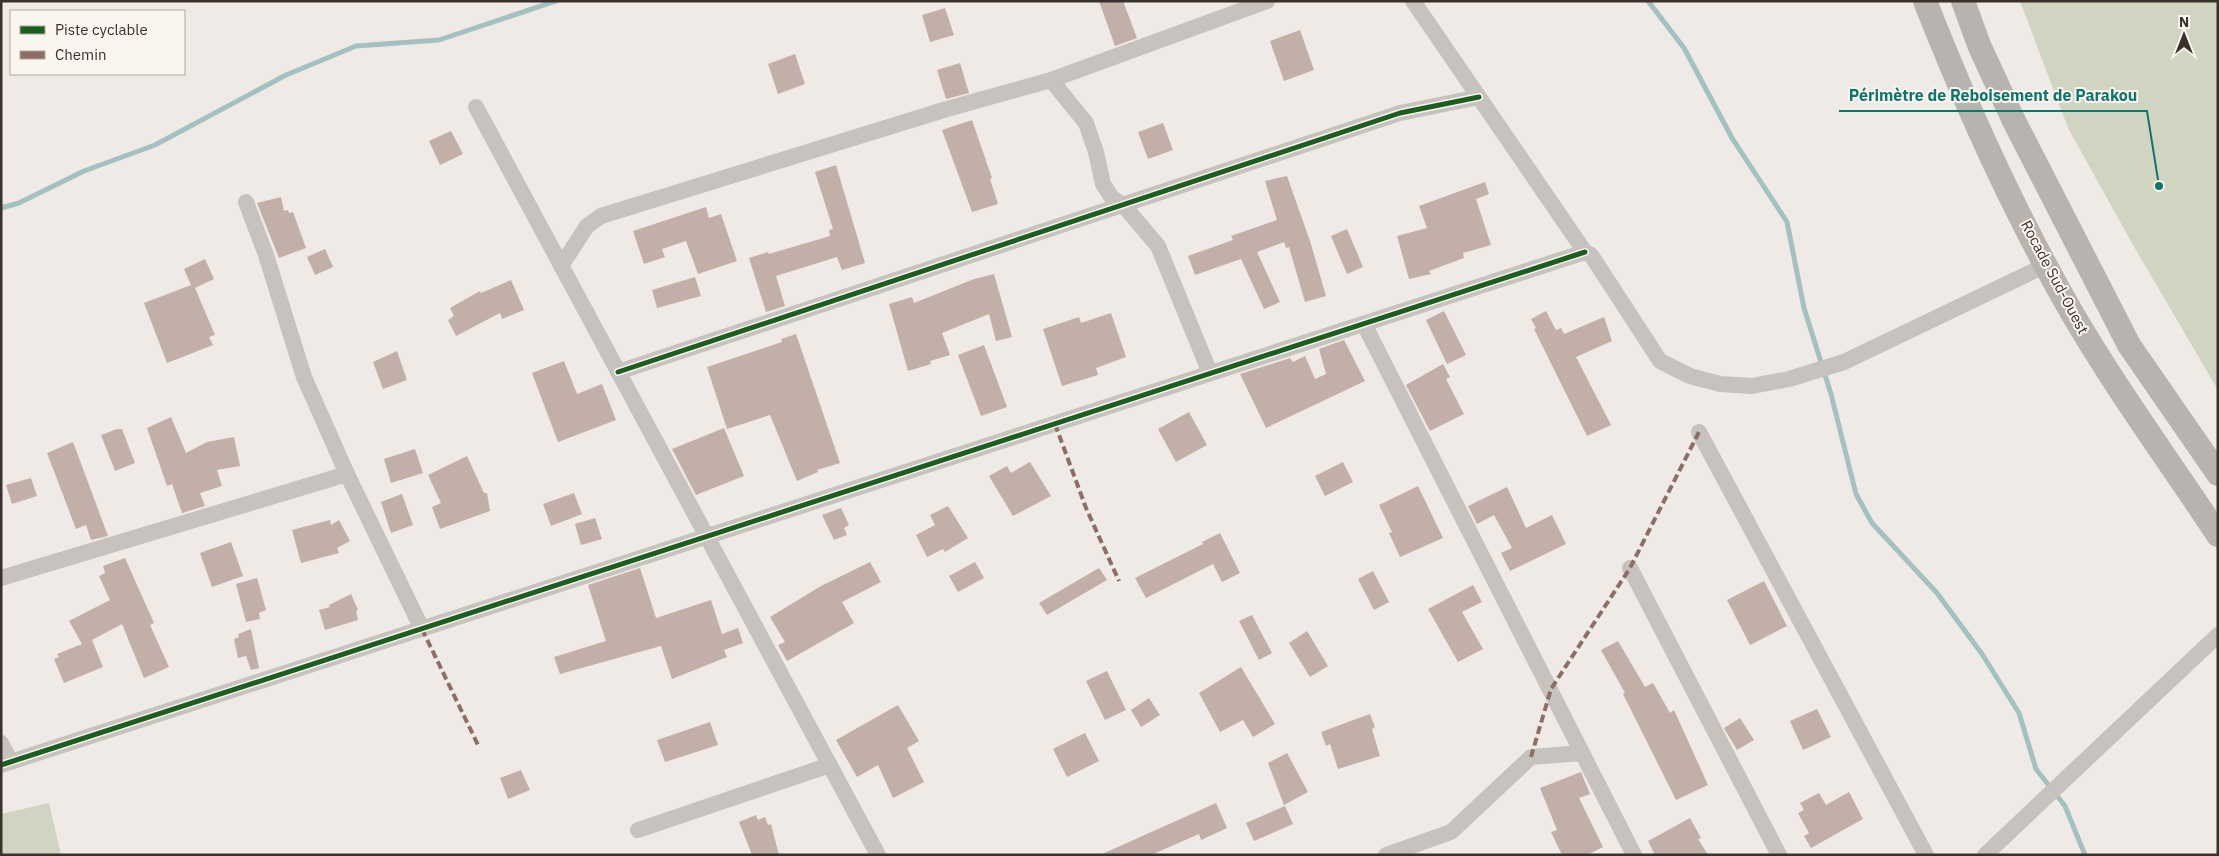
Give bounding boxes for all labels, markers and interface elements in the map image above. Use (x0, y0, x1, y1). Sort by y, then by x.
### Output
legend (10, 10, 185, 75)
north arrow (2159, 10, 2209, 60)
text: N (2179, 13, 2189, 31)
text: Piste cyclable (55, 20, 148, 39)
text: Chemin (55, 45, 106, 64)
callout: Périmètre de Reboisement de Parakou (1839, 80, 2147, 111)
text: Périmètre de Reboisement de Parakou (1849, 85, 2137, 105)
street label: Rocade Sud-Ouest (2017, 217, 2093, 337)

